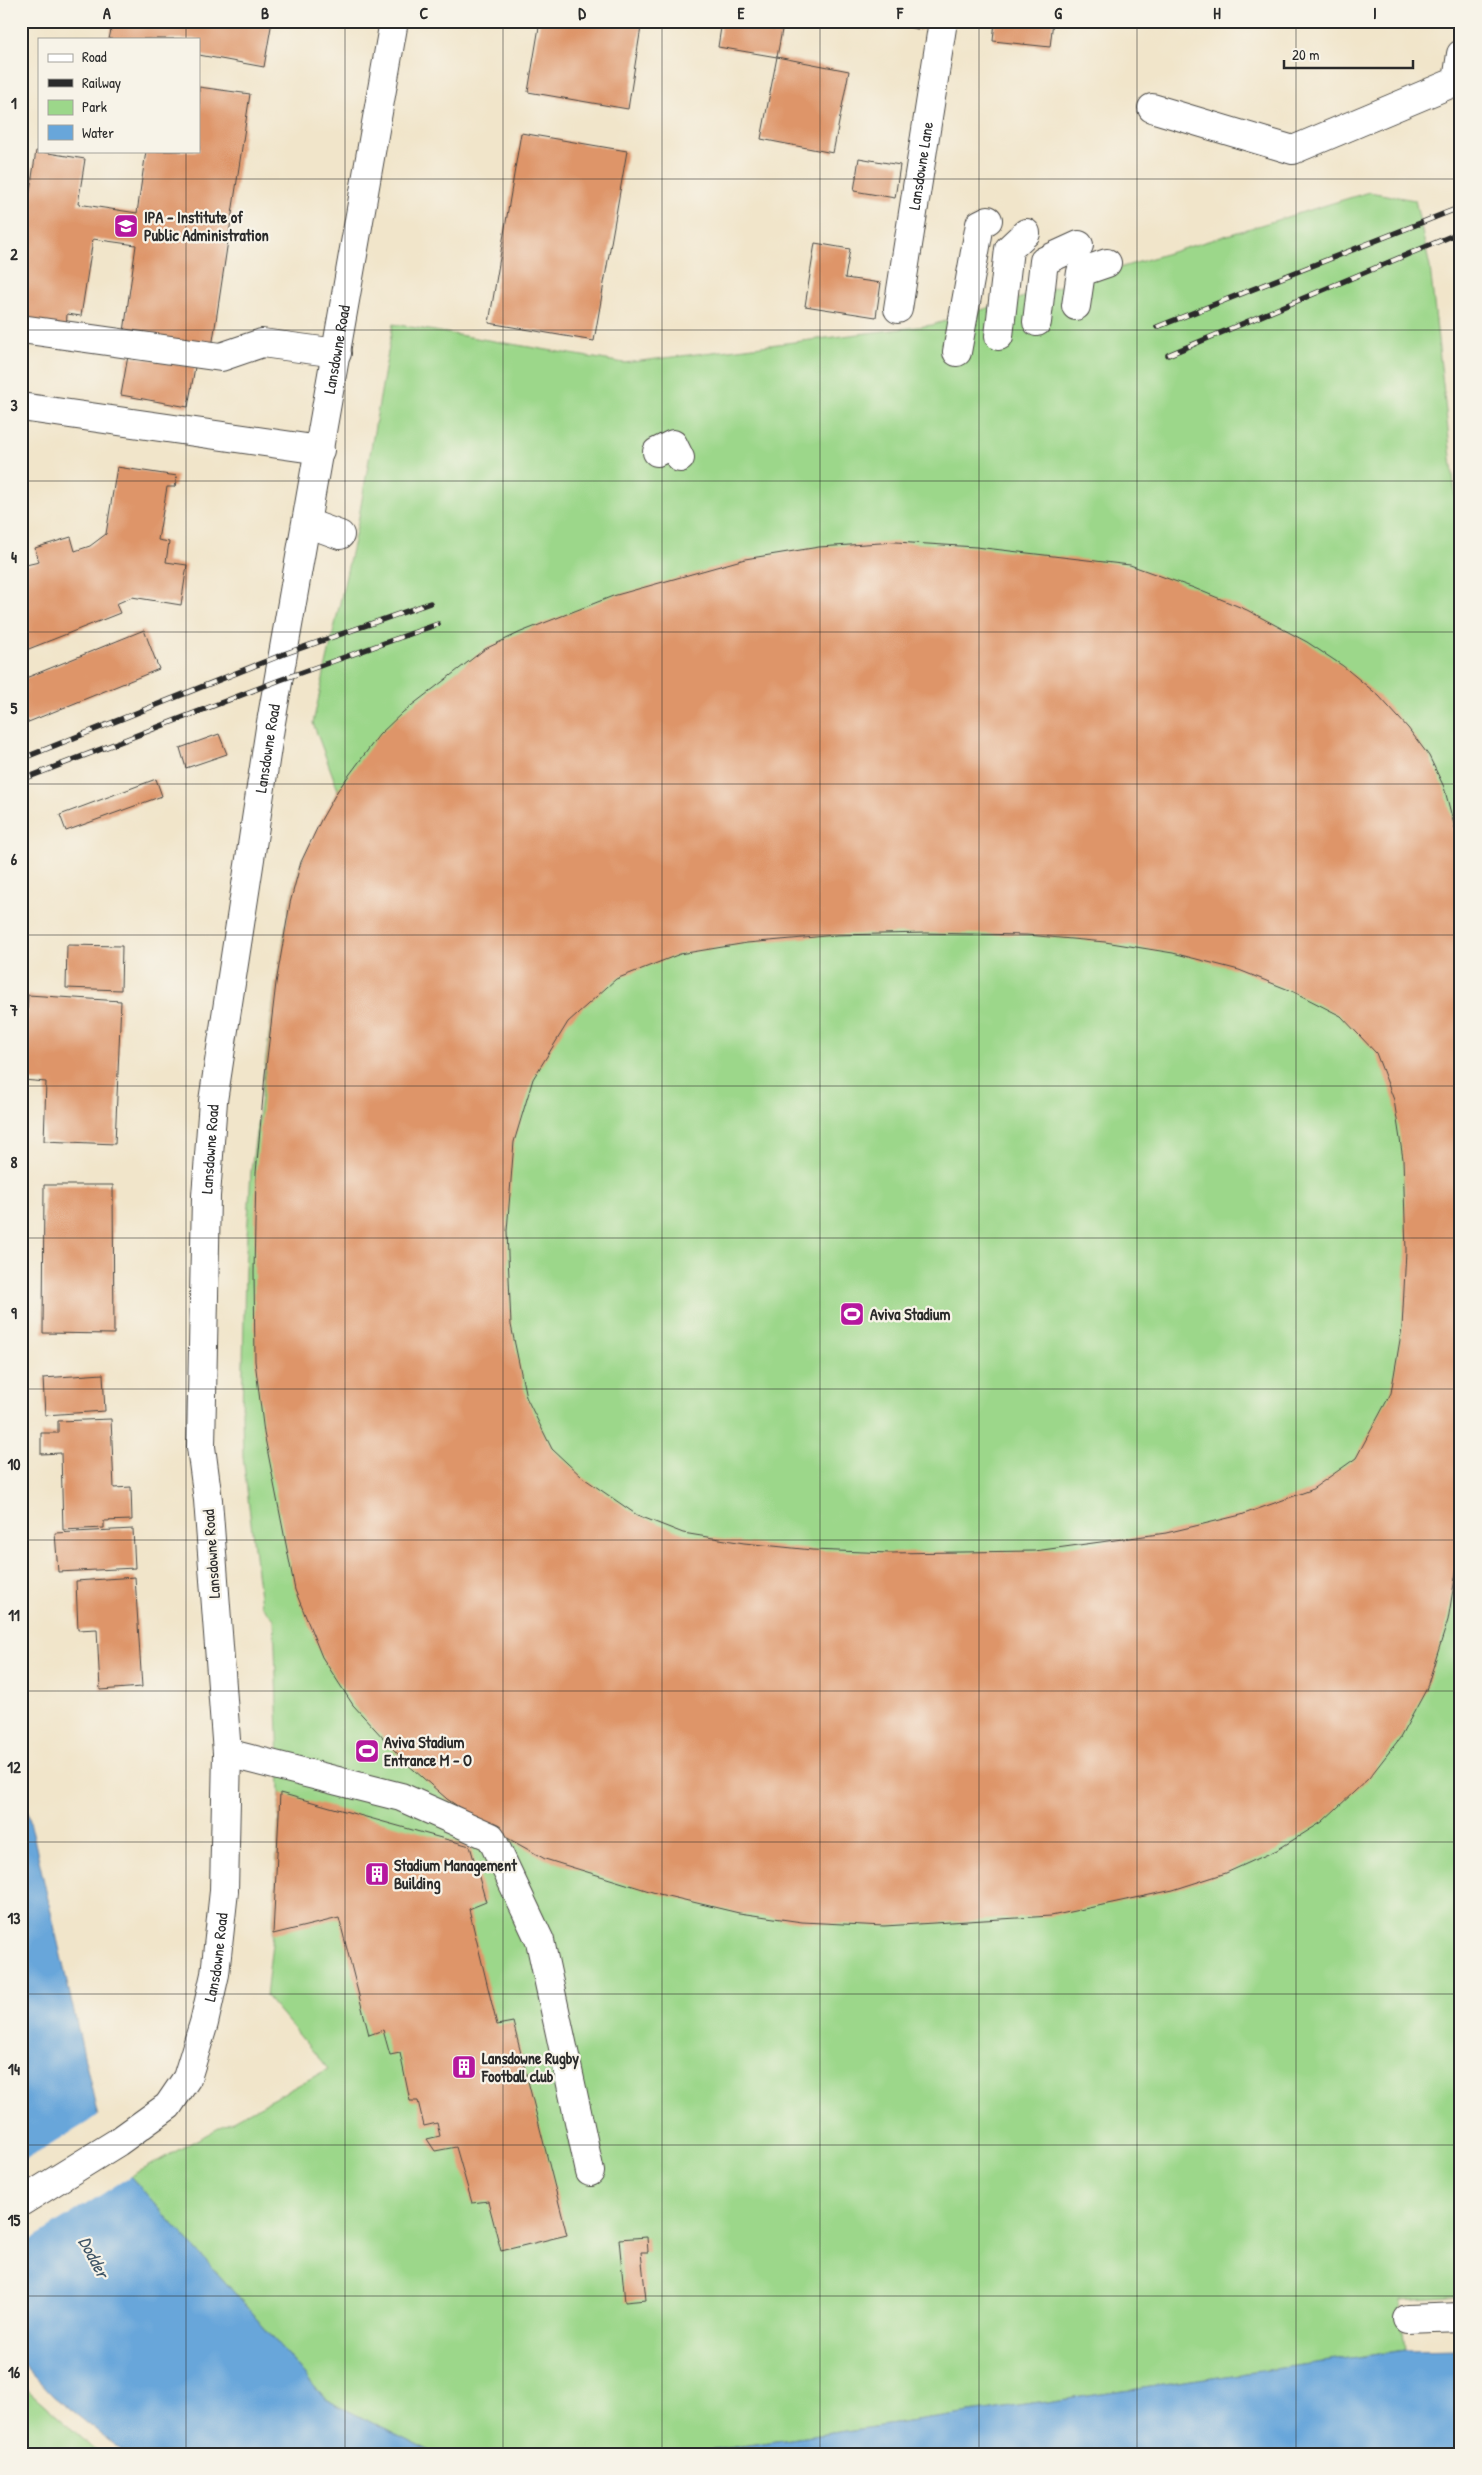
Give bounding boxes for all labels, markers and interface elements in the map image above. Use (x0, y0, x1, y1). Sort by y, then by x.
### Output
text: A (103, 2, 111, 24)
text: B (261, 2, 269, 24)
text: C (420, 2, 429, 24)
text: D (578, 2, 586, 24)
text: E (737, 2, 745, 24)
text: F (896, 2, 904, 24)
text: G (1054, 2, 1062, 24)
text: H (1213, 2, 1221, 24)
text: I (1373, 2, 1377, 24)
legend (38, 38, 200, 152)
scale bar (1284, 38, 1413, 70)
text: 20 m (1292, 44, 1319, 65)
text: Road (82, 46, 107, 67)
text: Railway (82, 72, 121, 93)
text: 1 (11, 92, 17, 114)
text: Park (82, 96, 107, 117)
street label: Lansdowne Lane (903, 120, 938, 211)
text: Water (82, 122, 114, 143)
place label: IPA - Institute of Public Administration (144, 206, 269, 246)
school or university icon: IPA - Institute of Public Administration (113, 213, 139, 239)
text: 2 (10, 243, 18, 265)
street label: Lansdowne Road (318, 304, 355, 395)
text: 3 (10, 394, 18, 416)
text: 4 (11, 546, 17, 568)
text: 5 (11, 697, 18, 719)
street label: Lansdowne Road (249, 702, 285, 794)
text: 6 (11, 848, 18, 870)
text: 7 (9, 999, 18, 1021)
street label: Lansdowne Road (195, 1104, 224, 1195)
text: 8 (11, 1151, 18, 1173)
sports icon: Aviva Stadium (839, 1301, 865, 1327)
text: 9 (11, 1302, 17, 1324)
place label: Aviva Stadium (870, 1303, 950, 1325)
text: 10 (8, 1453, 20, 1475)
street label: Lansdowne Road (197, 1509, 225, 1599)
text: 11 (8, 1604, 20, 1626)
place label: Aviva Stadium Entrance M - O (384, 1731, 472, 1771)
sports icon: Aviva Stadium Entrance M - O (354, 1738, 380, 1764)
text: 12 (7, 1756, 21, 1778)
place label: Stadium Management Building (394, 1854, 517, 1895)
building icon: Stadium Management Building (364, 1861, 390, 1887)
text: 13 (8, 1907, 20, 1929)
street label: Lansdowne Road (198, 1912, 233, 2004)
place label: Lansdowne Rugby Football club (481, 2047, 579, 2087)
building icon: Lansdowne Rugby Football club (451, 2054, 477, 2080)
text: 14 (8, 2058, 20, 2080)
text: 15 (8, 2209, 21, 2231)
water label: Dodder (73, 2232, 116, 2284)
text: 16 (8, 2361, 21, 2383)

